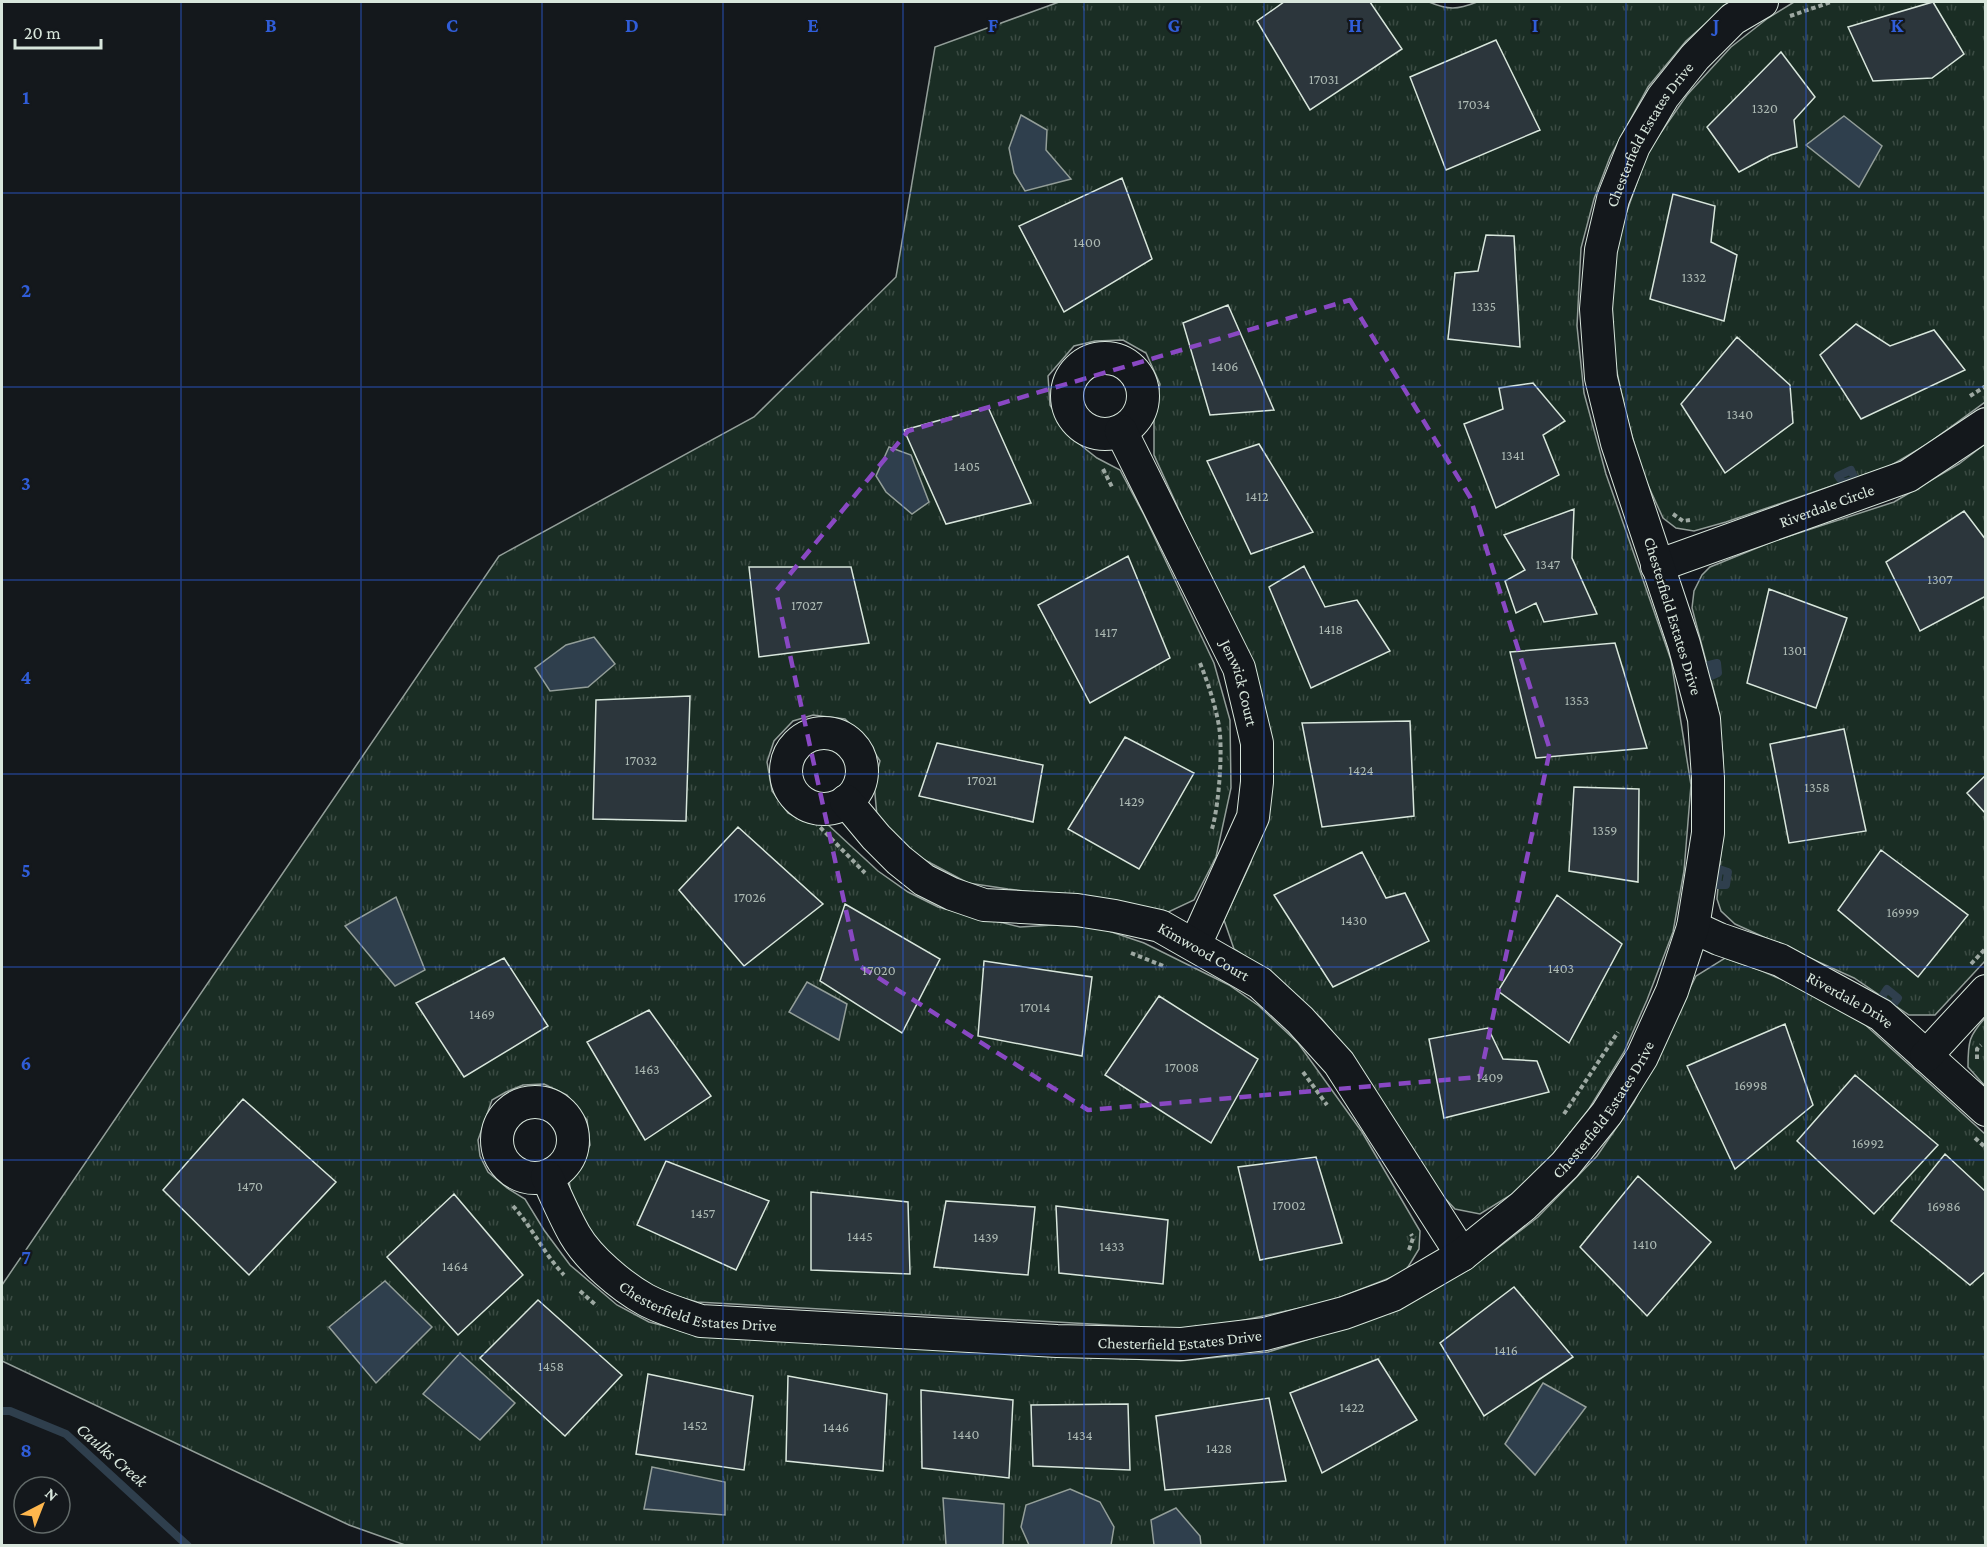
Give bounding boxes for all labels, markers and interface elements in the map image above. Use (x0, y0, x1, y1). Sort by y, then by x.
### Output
scale bar (15, 12, 100, 50)
text: B (265, 14, 277, 36)
text: C (446, 14, 458, 36)
text: D (625, 14, 639, 36)
text: E (807, 14, 819, 36)
text: F (988, 14, 999, 36)
text: G (1168, 14, 1181, 36)
text: H (1348, 14, 1362, 36)
text: I (1532, 14, 1539, 36)
text: J (1711, 14, 1720, 36)
text: K (1891, 14, 1905, 36)
text: 20 m (24, 23, 61, 43)
street label: Chesterfield Estates Drive (1603, 58, 1696, 209)
house number: 17031 (1309, 71, 1339, 87)
text: 1 (22, 86, 30, 108)
house number: 17034 (1458, 96, 1490, 112)
house number: 1320 (1752, 100, 1778, 116)
house number: 1400 (1073, 234, 1101, 250)
house number: 1332 (1682, 269, 1707, 285)
text: 2 (21, 279, 31, 301)
house number: 1335 (1472, 298, 1496, 314)
house number: 1406 (1212, 358, 1238, 374)
house number: 1340 (1727, 406, 1753, 422)
house number: 1341 (1501, 447, 1525, 463)
house number: 1405 (954, 458, 980, 474)
text: 3 (21, 472, 31, 494)
street label: Riverdale Circle (1777, 480, 1876, 530)
house number: 1412 (1245, 488, 1269, 504)
street label: Chesterfield Estates Drive (1641, 535, 1705, 697)
house number: 1347 (1536, 556, 1561, 572)
house number: 1307 (1927, 571, 1953, 587)
house number: 17027 (791, 597, 823, 613)
house number: 1418 (1319, 621, 1343, 637)
house number: 1417 (1095, 624, 1118, 640)
street label: Jenwick Court (1216, 635, 1261, 728)
house number: 1301 (1783, 642, 1807, 658)
text: 4 (21, 666, 32, 688)
house number: 1353 (1565, 692, 1589, 708)
house number: 17032 (625, 752, 657, 768)
house number: 1424 (1348, 762, 1374, 778)
house number: 17021 (967, 772, 997, 788)
house number: 1358 (1804, 779, 1830, 795)
house number: 1429 (1119, 793, 1145, 809)
house number: 1359 (1593, 822, 1617, 838)
text: 5 (21, 859, 31, 881)
house number: 17026 (734, 889, 766, 905)
house number: 16999 (1887, 904, 1919, 920)
house number: 1430 (1341, 912, 1367, 928)
street label: Kimwood Court (1156, 919, 1253, 984)
house number: 1403 (1548, 960, 1574, 976)
house number: 17020 (862, 962, 896, 978)
street label: Riverdale Drive (1804, 968, 1898, 1031)
house number: 17014 (1020, 999, 1050, 1015)
house number: 1469 (469, 1006, 495, 1022)
street label: Chesterfield Estates Drive (1549, 1038, 1657, 1181)
text: 6 (21, 1052, 31, 1074)
house number: 17008 (1165, 1059, 1199, 1075)
house number: 1463 (634, 1061, 660, 1077)
house number: 1409 (1477, 1069, 1503, 1085)
house number: 16998 (1734, 1077, 1768, 1093)
house number: 16992 (1852, 1135, 1884, 1151)
house number: 1470 (237, 1178, 263, 1194)
house number: 17002 (1272, 1197, 1306, 1213)
house number: 16986 (1927, 1198, 1961, 1214)
house number: 1457 (691, 1205, 716, 1221)
house number: 1445 (847, 1228, 873, 1244)
house number: 1439 (973, 1229, 999, 1245)
house number: 1410 (1633, 1236, 1657, 1252)
house number: 1433 (1100, 1238, 1124, 1254)
text: 7 (21, 1246, 31, 1268)
house number: 1464 (442, 1258, 468, 1274)
street label: Chesterfield Estates Drive (616, 1277, 777, 1334)
street label: Chesterfield Estates Drive (1098, 1326, 1263, 1353)
house number: 1416 (1494, 1342, 1518, 1358)
house number: 1458 (538, 1358, 564, 1374)
house number: 1422 (1340, 1399, 1365, 1415)
house number: 1452 (683, 1417, 708, 1433)
water label: Caulks Creek (73, 1419, 152, 1492)
house number: 1446 (823, 1419, 849, 1435)
house number: 1440 (953, 1426, 980, 1442)
house number: 1434 (1067, 1427, 1093, 1443)
text: 8 (20, 1439, 32, 1461)
house number: 1428 (1206, 1440, 1232, 1456)
north arrow (12, 1475, 72, 1535)
text: N (42, 1484, 62, 1504)

